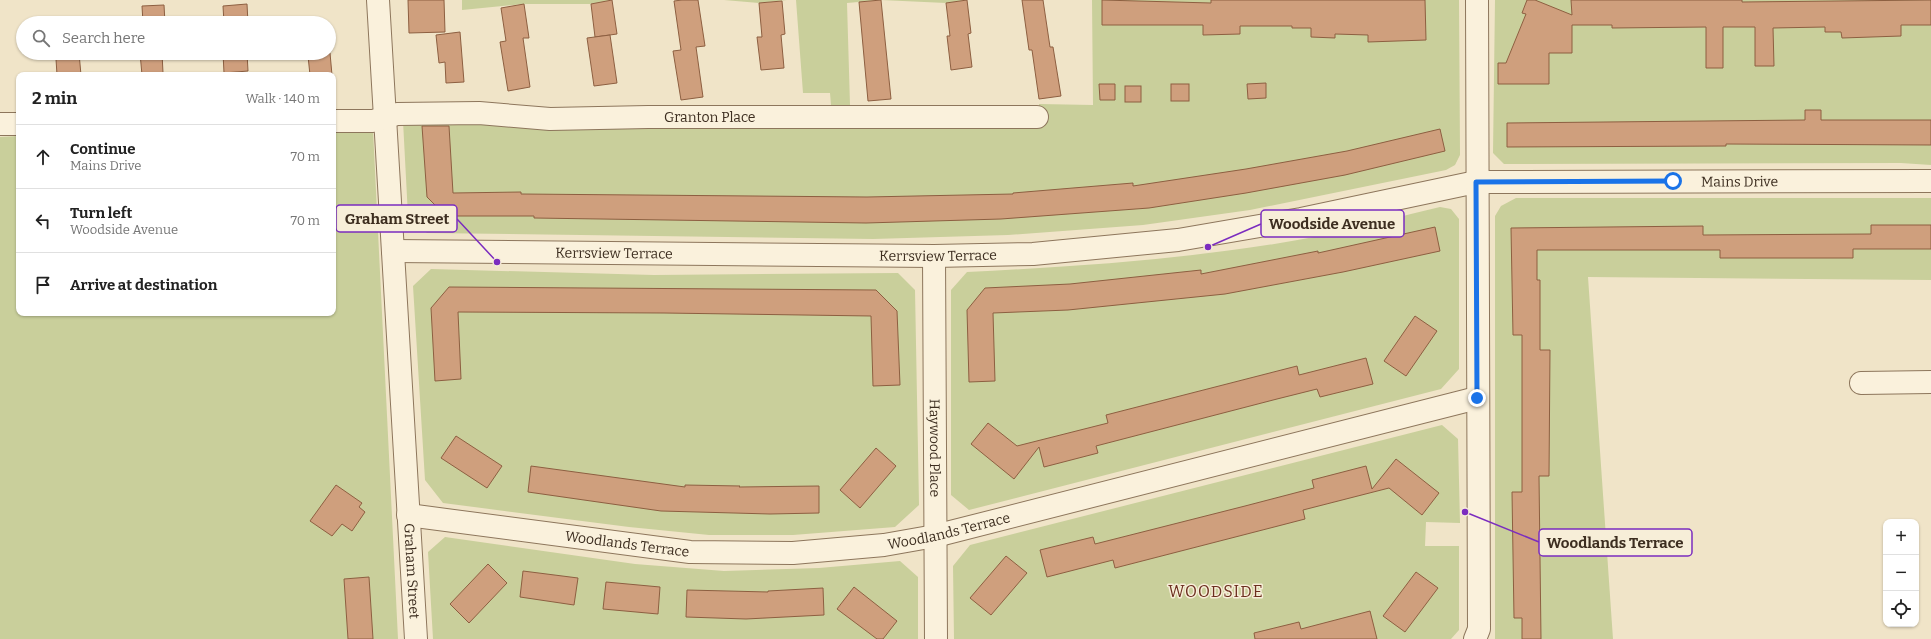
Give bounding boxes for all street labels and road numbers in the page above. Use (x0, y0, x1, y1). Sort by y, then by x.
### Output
street label: Granton Place (664, 109, 756, 126)
street label: Mains Drive (1701, 173, 1778, 190)
street label: Kerrsview Terrace (555, 244, 673, 262)
street label: Kerrsview Terrace (879, 246, 997, 265)
street label: Haywood Place (926, 399, 944, 497)
street label: Woodlands Terrace (886, 509, 1012, 553)
street label: Graham Street (401, 523, 423, 619)
street label: Woodlands Terrace (564, 527, 690, 560)

